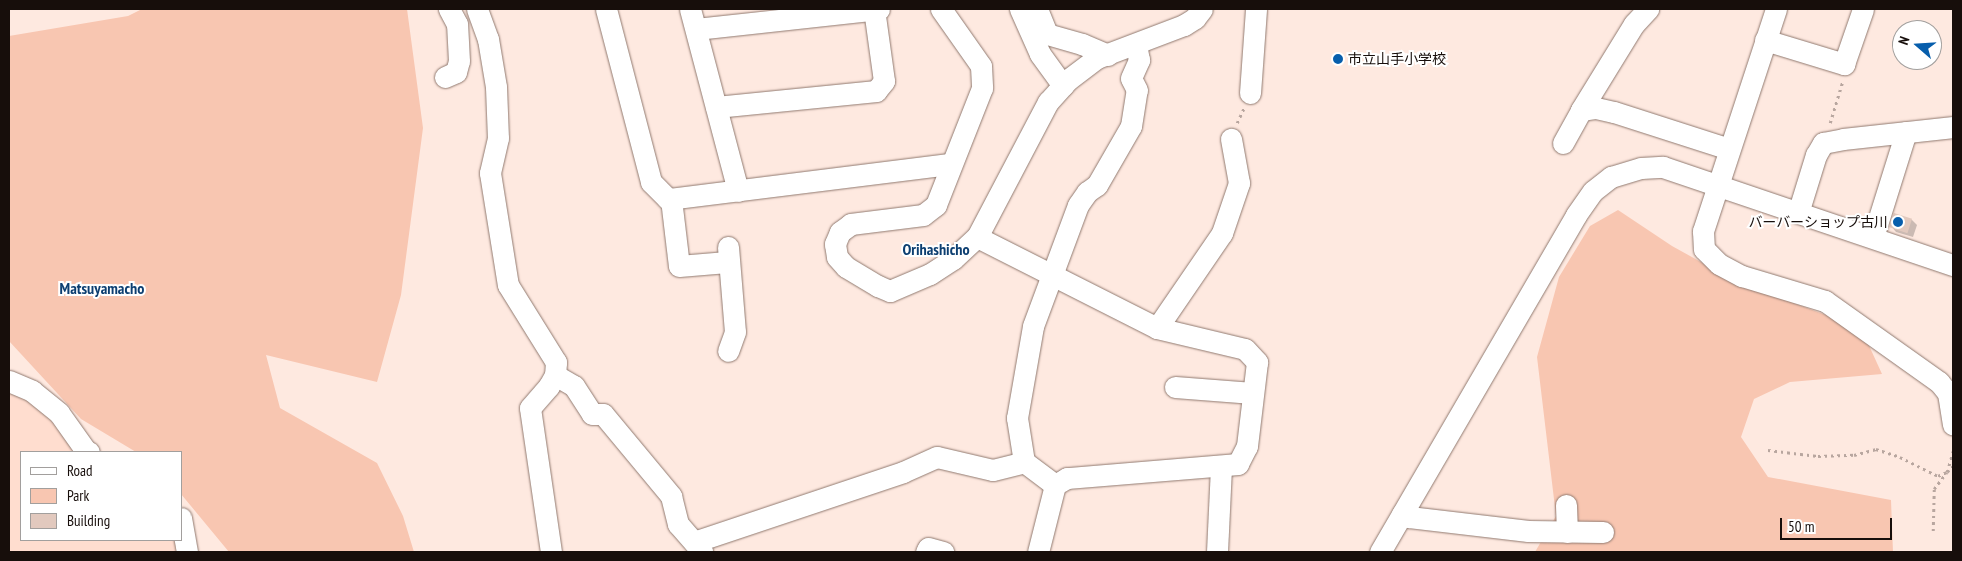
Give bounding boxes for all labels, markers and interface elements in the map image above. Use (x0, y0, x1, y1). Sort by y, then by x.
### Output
north arrow (1892, 20, 1942, 70)
text: N (1894, 34, 1914, 47)
place label: 市立山手小学校 (1348, 51, 1446, 67)
marker: 市立山手小学校 (1332, 53, 1344, 65)
place label: バーバーショップ古川 (1748, 214, 1888, 230)
marker: バーバーショップ古川 (1892, 216, 1904, 228)
district label: Orihashicho (902, 239, 970, 259)
district label: Matsuyamacho (60, 278, 144, 298)
legend (20, 451, 182, 541)
text: Road (67, 461, 93, 480)
text: Park (67, 486, 89, 505)
scale bar (1782, 508, 1894, 540)
text: Building (67, 511, 110, 530)
text: 50 m (1788, 517, 1814, 536)

